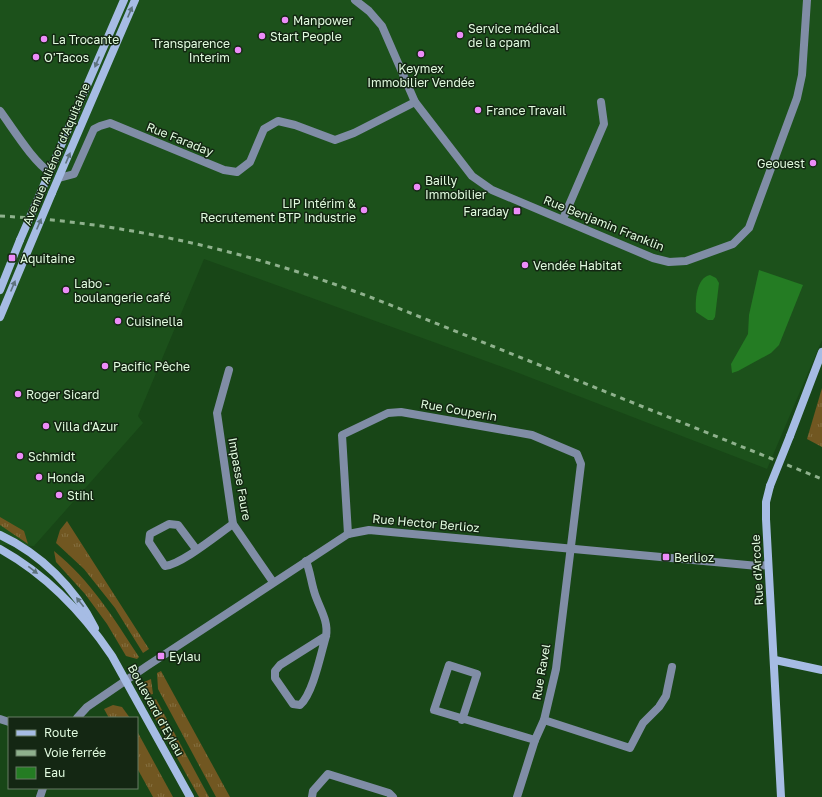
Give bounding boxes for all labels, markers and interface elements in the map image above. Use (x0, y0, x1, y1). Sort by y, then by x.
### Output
one-way arrow (127, 7, 133, 18)
place label: Manpower (293, 13, 354, 28)
marker: Manpower (280, 15, 290, 25)
place label: Service médical de la cpam (468, 21, 560, 50)
place label: Start People (270, 29, 342, 44)
marker: Service médical de la cpam (455, 30, 465, 40)
marker: Start People (257, 31, 267, 41)
place label: La Trocante (52, 32, 119, 47)
marker: La Trocante (39, 34, 49, 44)
place label: Transparence Interim (152, 36, 230, 65)
marker: Transparence Interim (233, 45, 243, 55)
marker: Keymex Immobilier Vendée (416, 49, 426, 59)
place label: O'Tacos (44, 50, 89, 65)
marker: O'Tacos (31, 52, 41, 62)
one-way arrow (94, 56, 100, 68)
place label: Keymex Immobilier Vendée (367, 61, 475, 90)
street label: Avenue Aliénor d'Aquitaine (19, 80, 93, 228)
place label: France Travail (486, 103, 566, 118)
marker: France Travail (473, 105, 483, 115)
street label: Rue Faraday (144, 119, 216, 159)
one-way arrow (65, 151, 71, 163)
place label: Geouest (757, 156, 805, 171)
marker: Geouest (808, 158, 818, 168)
place label: Bailly Immobilier (425, 173, 487, 202)
marker: Bailly Immobilier (412, 182, 422, 192)
street label: Rue Benjamin Franklin (541, 192, 667, 254)
place label: LIP Intérim & Recrutement BTP Industrie (200, 196, 356, 225)
place label: Faraday (463, 204, 509, 219)
marker: LIP Intérim & Recrutement BTP Industrie (359, 205, 369, 215)
marker: Faraday (512, 206, 522, 216)
one-way arrow (36, 219, 42, 230)
place label: Aquitaine (20, 251, 75, 266)
marker: Aquitaine (7, 253, 17, 263)
place label: Vendée Habitat (533, 258, 622, 273)
marker: Vendée Habitat (520, 260, 530, 270)
place label: Labo - boulangerie café (74, 276, 171, 305)
one-way arrow (10, 280, 16, 291)
marker: Labo - boulangerie café (61, 285, 71, 295)
place label: Cuisinella (126, 314, 183, 329)
marker: Cuisinella (113, 316, 123, 326)
place label: Pacific Pêche (113, 359, 190, 374)
marker: Pacific Pêche (100, 361, 110, 371)
place label: Roger Sicard (26, 387, 99, 402)
marker: Roger Sicard (13, 389, 23, 399)
street label: Rue Couperin (420, 396, 498, 424)
place label: Villa d'Azur (54, 419, 118, 434)
marker: Villa d'Azur (41, 421, 51, 431)
street label: Impasse Faure (225, 436, 255, 522)
place label: Schmidt (28, 449, 76, 464)
marker: Schmidt (15, 451, 25, 461)
place label: Honda (47, 470, 85, 485)
marker: Honda (34, 472, 44, 482)
place label: Stihl (67, 488, 94, 503)
marker: Stihl (54, 490, 64, 500)
street label: Rue Hector Berlioz (372, 511, 480, 535)
street label: Rue d'Arcole (748, 534, 766, 606)
place label: Berlioz (674, 550, 714, 565)
marker: Berlioz (661, 552, 671, 562)
one-way arrow (27, 566, 38, 575)
one-way arrow (75, 597, 84, 608)
street label: Rue Ravel (529, 642, 553, 701)
place label: Eylau (169, 649, 201, 664)
marker: Eylau (156, 651, 166, 661)
street label: Boulevard d'Eylau (125, 661, 187, 759)
legend (8, 717, 138, 789)
text: Route (44, 725, 78, 740)
text: Voie ferrée (44, 745, 106, 760)
text: Eau (44, 765, 65, 780)

